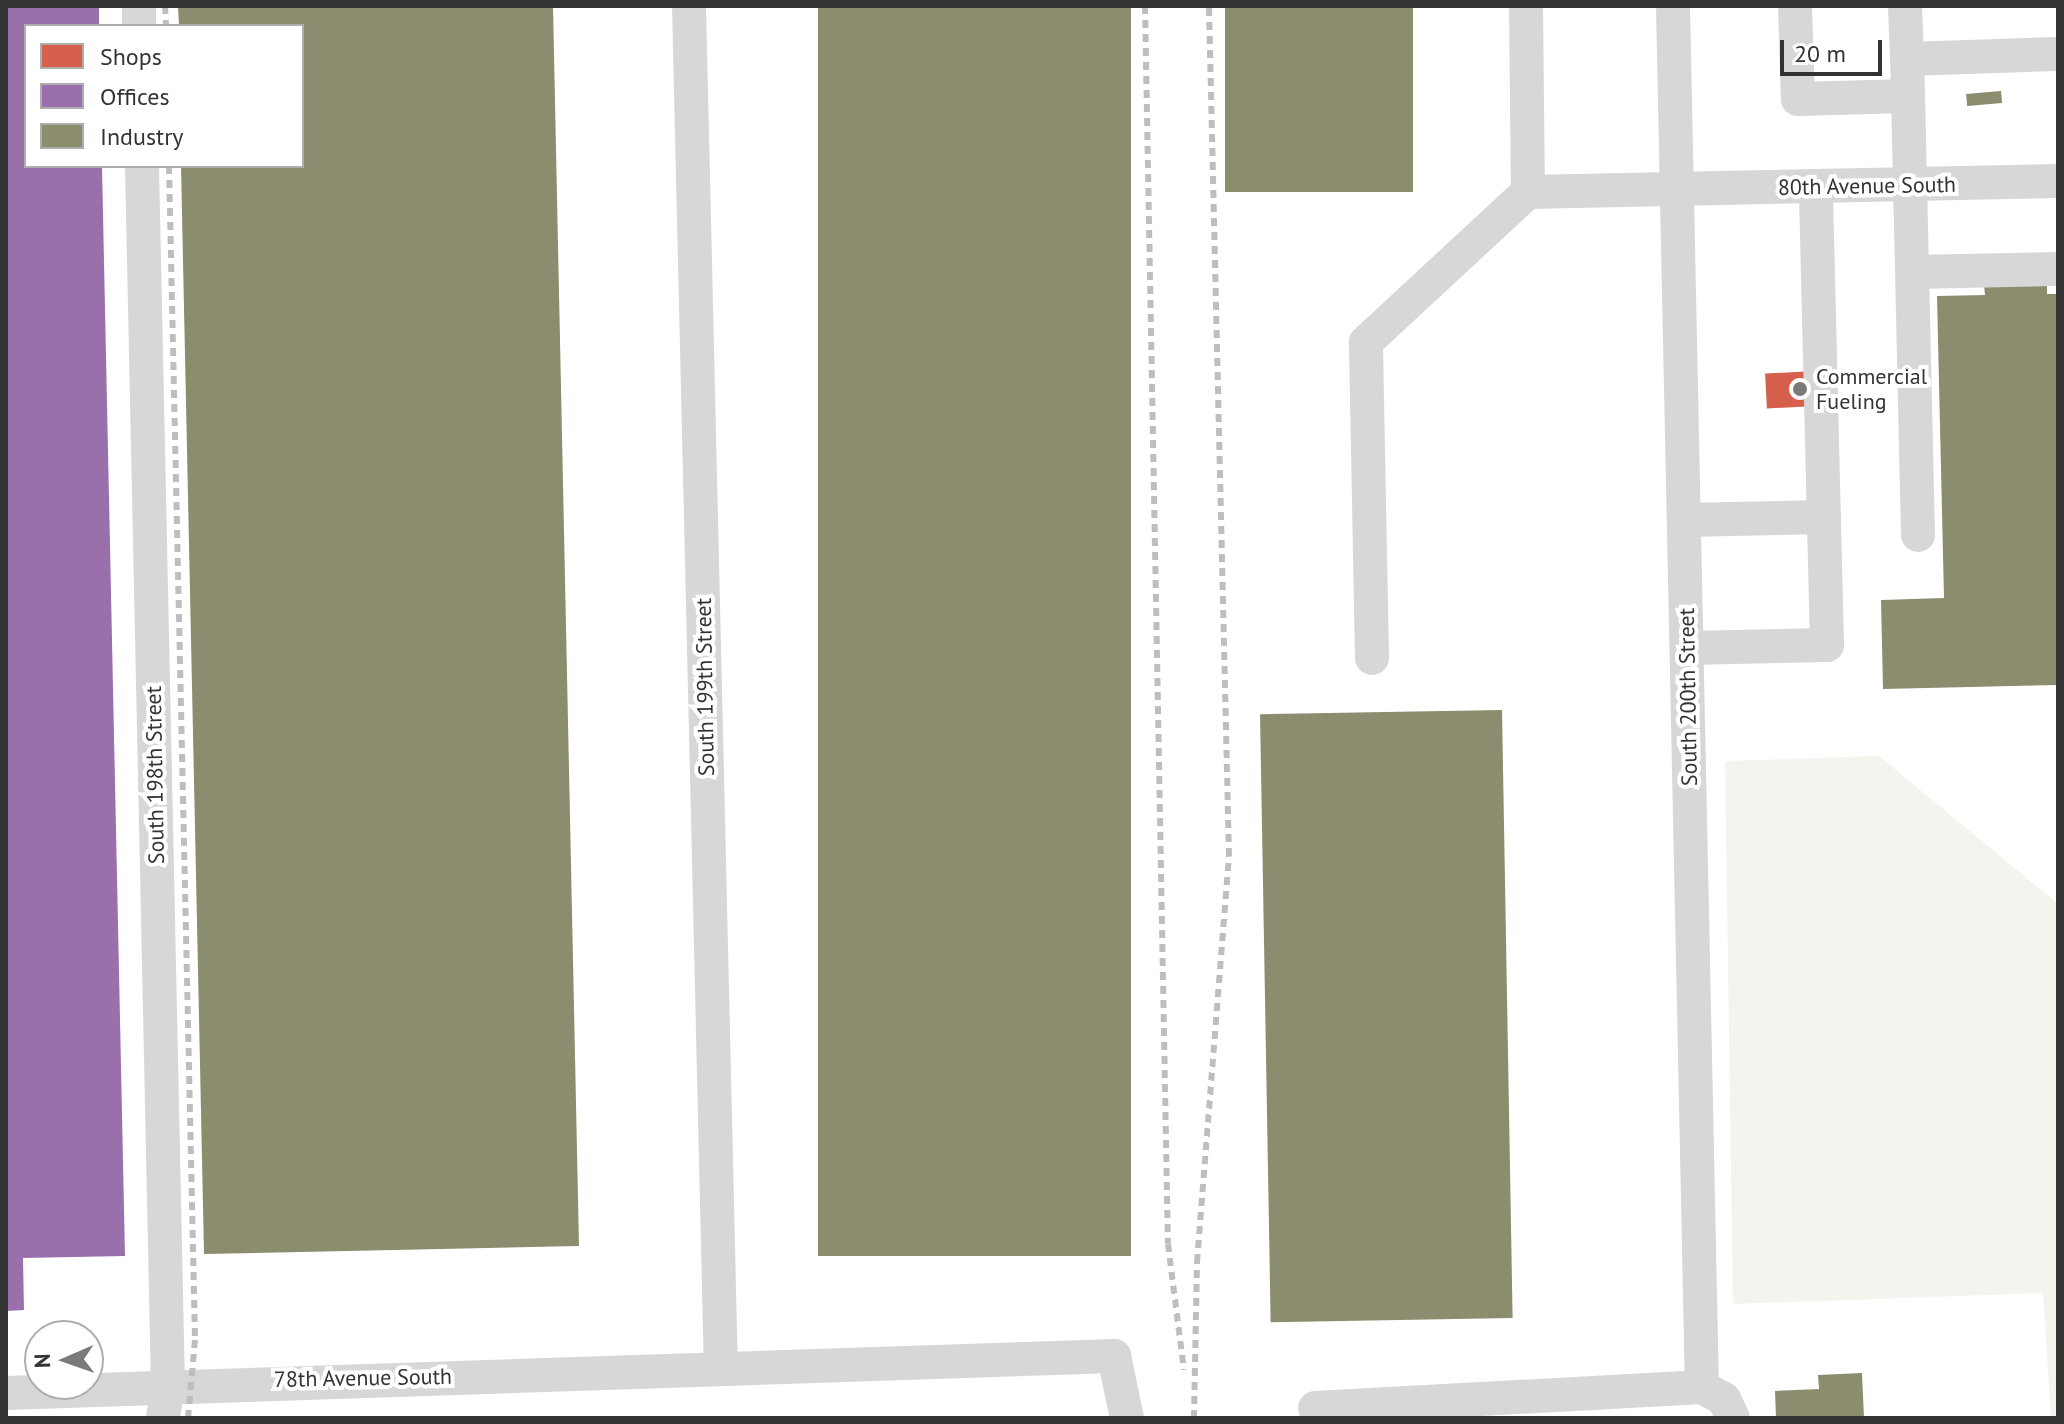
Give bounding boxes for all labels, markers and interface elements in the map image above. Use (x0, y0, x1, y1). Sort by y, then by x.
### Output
legend (24, 24, 304, 168)
scale bar (1784, 24, 1886, 74)
text: 20 m (1794, 38, 1846, 69)
text: Shops (100, 41, 162, 72)
text: Offices (100, 81, 170, 112)
text: Industry (100, 121, 184, 152)
street label: 80th Avenue South (1777, 171, 1957, 201)
place label: Commercial Fueling (1816, 363, 1927, 414)
marker: Commercial Fueling (1791, 380, 1809, 398)
street label: South 199th Street (690, 598, 720, 776)
street label: South 200th Street (1673, 608, 1703, 786)
street label: South 198th Street (140, 686, 170, 864)
north arrow (24, 1320, 104, 1400)
text: N (28, 1353, 56, 1368)
street label: 78th Avenue South (273, 1363, 453, 1393)

